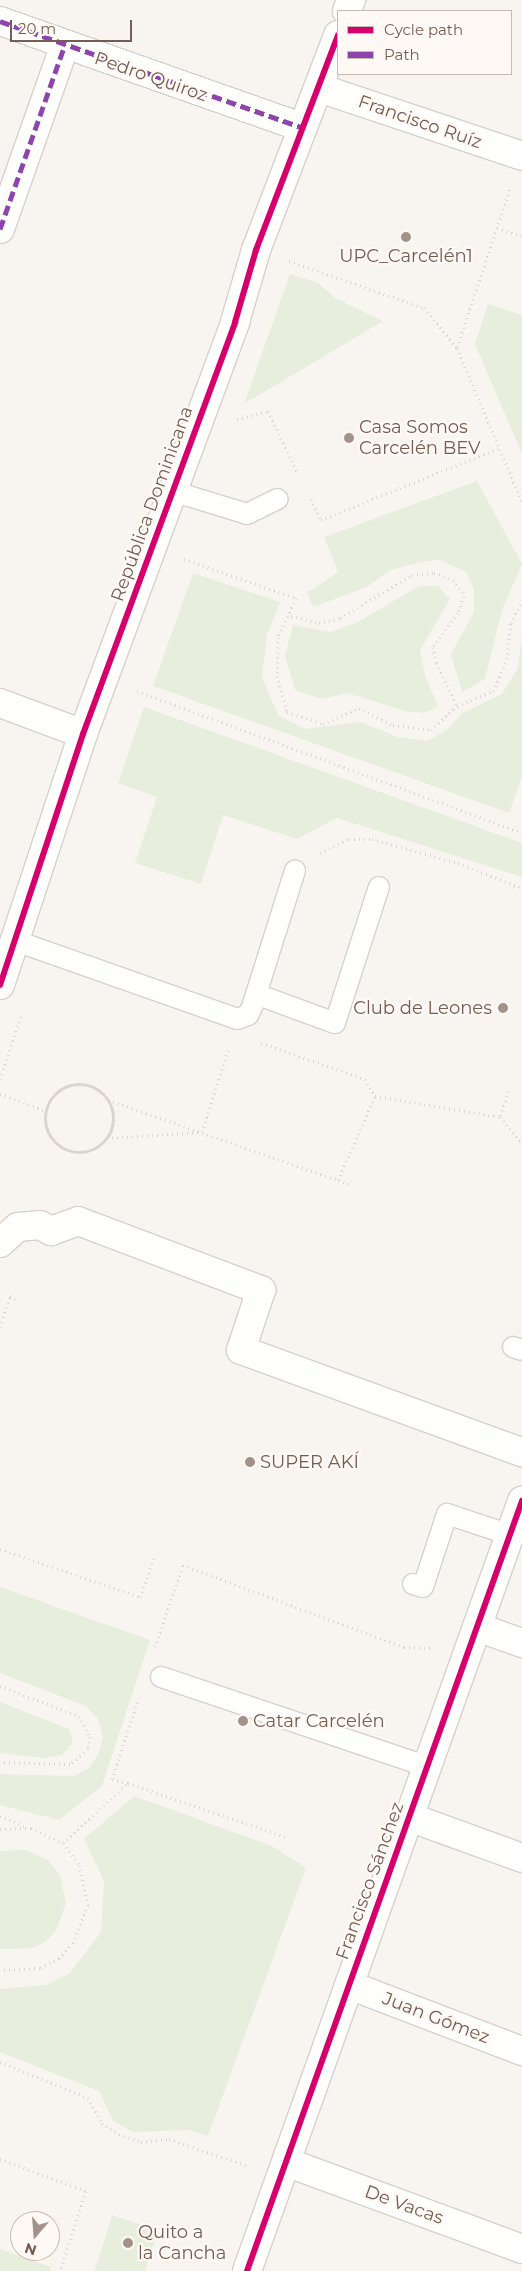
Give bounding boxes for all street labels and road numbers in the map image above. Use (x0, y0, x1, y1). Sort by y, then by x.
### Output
street label: Pedro Quiroz (92, 48, 210, 106)
street label: Francisco Ruíz (355, 91, 485, 153)
street label: República Dominicana (107, 403, 197, 605)
street label: Francisco Sánchez (331, 1799, 409, 1963)
street label: Juan Gómez (379, 1988, 493, 2048)
street label: De Vacas (362, 2181, 446, 2229)

